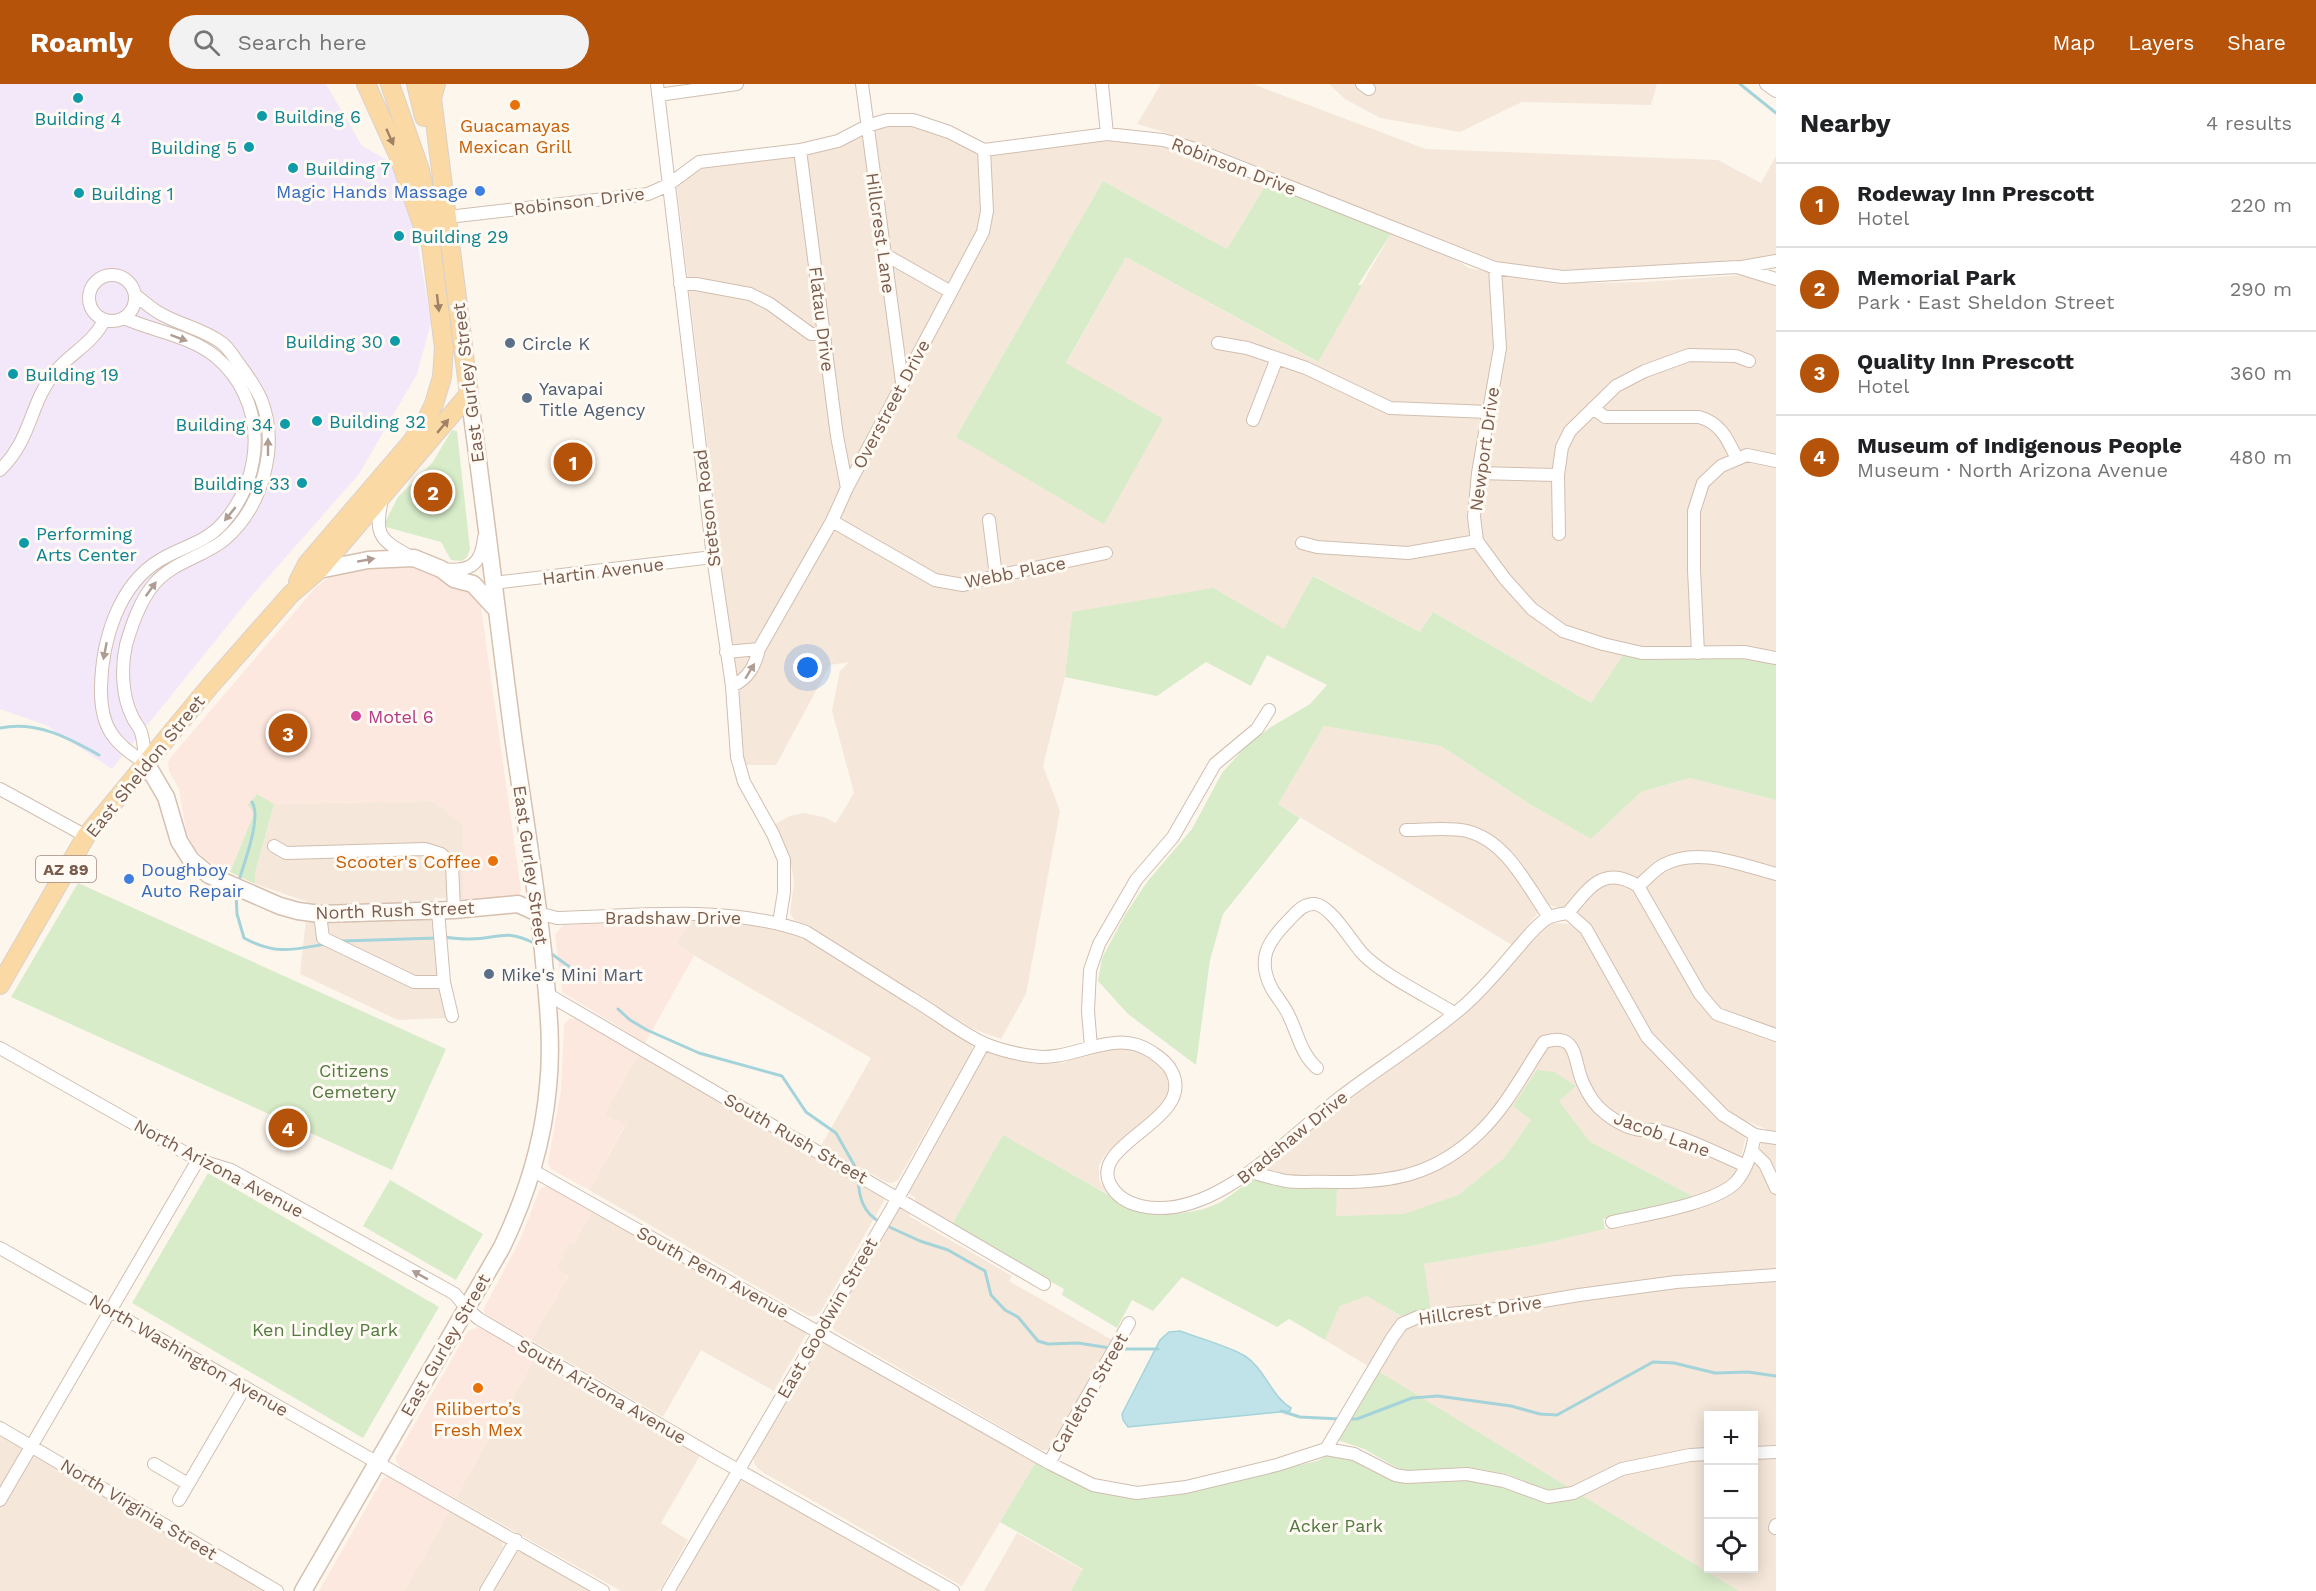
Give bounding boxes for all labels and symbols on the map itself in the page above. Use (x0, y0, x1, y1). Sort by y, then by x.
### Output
marker: Building 4 (71, 91, 85, 105)
marker: Guacamayas Mexican Grill (508, 98, 522, 112)
place label: Building 6 (274, 106, 361, 127)
place label: Building 4 (34, 108, 122, 129)
marker: Building 6 (255, 109, 269, 123)
place label: Guacamayas Mexican Grill (458, 115, 572, 157)
one-way arrow (386, 129, 395, 146)
street label: Robinson Drive (1169, 133, 1299, 199)
place label: Building 5 (150, 137, 237, 158)
marker: Building 5 (242, 140, 256, 154)
place label: Building 7 (305, 158, 390, 179)
marker: Building 7 (286, 161, 300, 175)
street label: Hillcrest Lane (862, 171, 900, 295)
place label: Magic Hands Massage (276, 181, 468, 202)
place label: Building 1 (91, 183, 174, 204)
street label: Robinson Drive (512, 183, 646, 219)
marker: Magic Hands Massage (473, 184, 487, 198)
marker: Building 1 (72, 186, 86, 200)
place label: Building 29 (411, 226, 509, 247)
marker: Building 29 (392, 229, 406, 243)
street label: Flatau Drive (805, 265, 839, 373)
one-way arrow (434, 294, 443, 313)
street label: East Gurley Street (448, 301, 488, 464)
place label: Building 30 (285, 331, 383, 352)
place label: Circle K (522, 333, 590, 354)
one-way arrow (170, 334, 188, 344)
marker: Building 30 (388, 334, 402, 348)
marker: Circle K (503, 336, 517, 350)
street label: Overstreet Drive (848, 336, 934, 472)
place label: Building 19 (25, 364, 119, 385)
marker: Building 19 (6, 367, 20, 381)
place label: Yavapai Title Agency (539, 378, 646, 420)
street label: Newport Drive (1465, 385, 1503, 513)
marker: Yavapai Title Agency (520, 391, 534, 405)
place label: Building 32 (329, 411, 426, 432)
place label: Building 34 (175, 414, 273, 435)
marker: Building 32 (310, 414, 324, 428)
marker: Building 34 (278, 417, 292, 431)
one-way arrow (436, 418, 449, 434)
one-way arrow (263, 437, 273, 456)
pin: 1 (554, 440, 592, 484)
street label: Stetson Road (689, 448, 725, 568)
pin: 2 (414, 470, 452, 514)
place label: Building 33 (193, 473, 290, 494)
marker: Building 33 (295, 476, 309, 490)
one-way arrow (224, 506, 237, 521)
place label: Performing Arts Center (36, 523, 137, 565)
marker: Performing Arts Center (17, 536, 31, 550)
street label: Webb Place (962, 552, 1068, 592)
street label: Hartin Avenue (541, 553, 665, 589)
one-way arrow (357, 556, 376, 565)
one-way arrow (145, 581, 157, 597)
one-way arrow (100, 642, 109, 661)
your location (793, 653, 822, 682)
one-way arrow (744, 663, 755, 679)
street label: East Sheldon Street (81, 690, 209, 841)
place label: Motel 6 (368, 706, 434, 727)
marker: Motel 6 (349, 709, 363, 723)
pin: 3 (268, 710, 308, 756)
street label: East Gurley Street (509, 784, 553, 947)
place label: Scooter's Coffee (335, 851, 481, 872)
marker: Scooter's Coffee (486, 854, 500, 868)
road number: AZ 89 (36, 856, 96, 882)
place label: Doughboy Auto Repair (141, 859, 244, 901)
marker: Doughboy Auto Repair (122, 872, 136, 886)
street label: North Rush Street (315, 897, 475, 923)
street label: Bradshaw Drive (605, 907, 741, 928)
place label: Mike's Mini Mart (501, 964, 643, 985)
marker: Mike's Mini Mart (482, 967, 496, 981)
park label: Citizens Cemetery (312, 1060, 397, 1102)
street label: Bradshaw Drive (1232, 1086, 1352, 1188)
street label: South Rush Street (721, 1088, 872, 1188)
pin: 4 (268, 1106, 308, 1150)
street label: Jacob Lane (1611, 1107, 1713, 1161)
street label: North Arizona Avenue (131, 1114, 307, 1222)
street label: South Penn Avenue (633, 1221, 793, 1323)
street label: East Goodwin Street (772, 1234, 882, 1402)
street label: East Gurley Street (396, 1270, 495, 1420)
one-way arrow (411, 1270, 428, 1280)
street label: North Washington Avenue (86, 1289, 292, 1421)
street label: Hillcrest Drive (1417, 1291, 1543, 1329)
park label: Ken Lindley Park (252, 1319, 398, 1340)
street label: Carleton Street (1046, 1329, 1132, 1457)
street label: South Arizona Avenue (514, 1334, 690, 1448)
marker: Riliberto’s Fresh Mex (471, 1381, 485, 1395)
place label: Riliberto’s Fresh Mex (433, 1398, 523, 1440)
street label: North Virginia Street (57, 1454, 221, 1564)
park label: Acker Park (1289, 1515, 1383, 1536)

